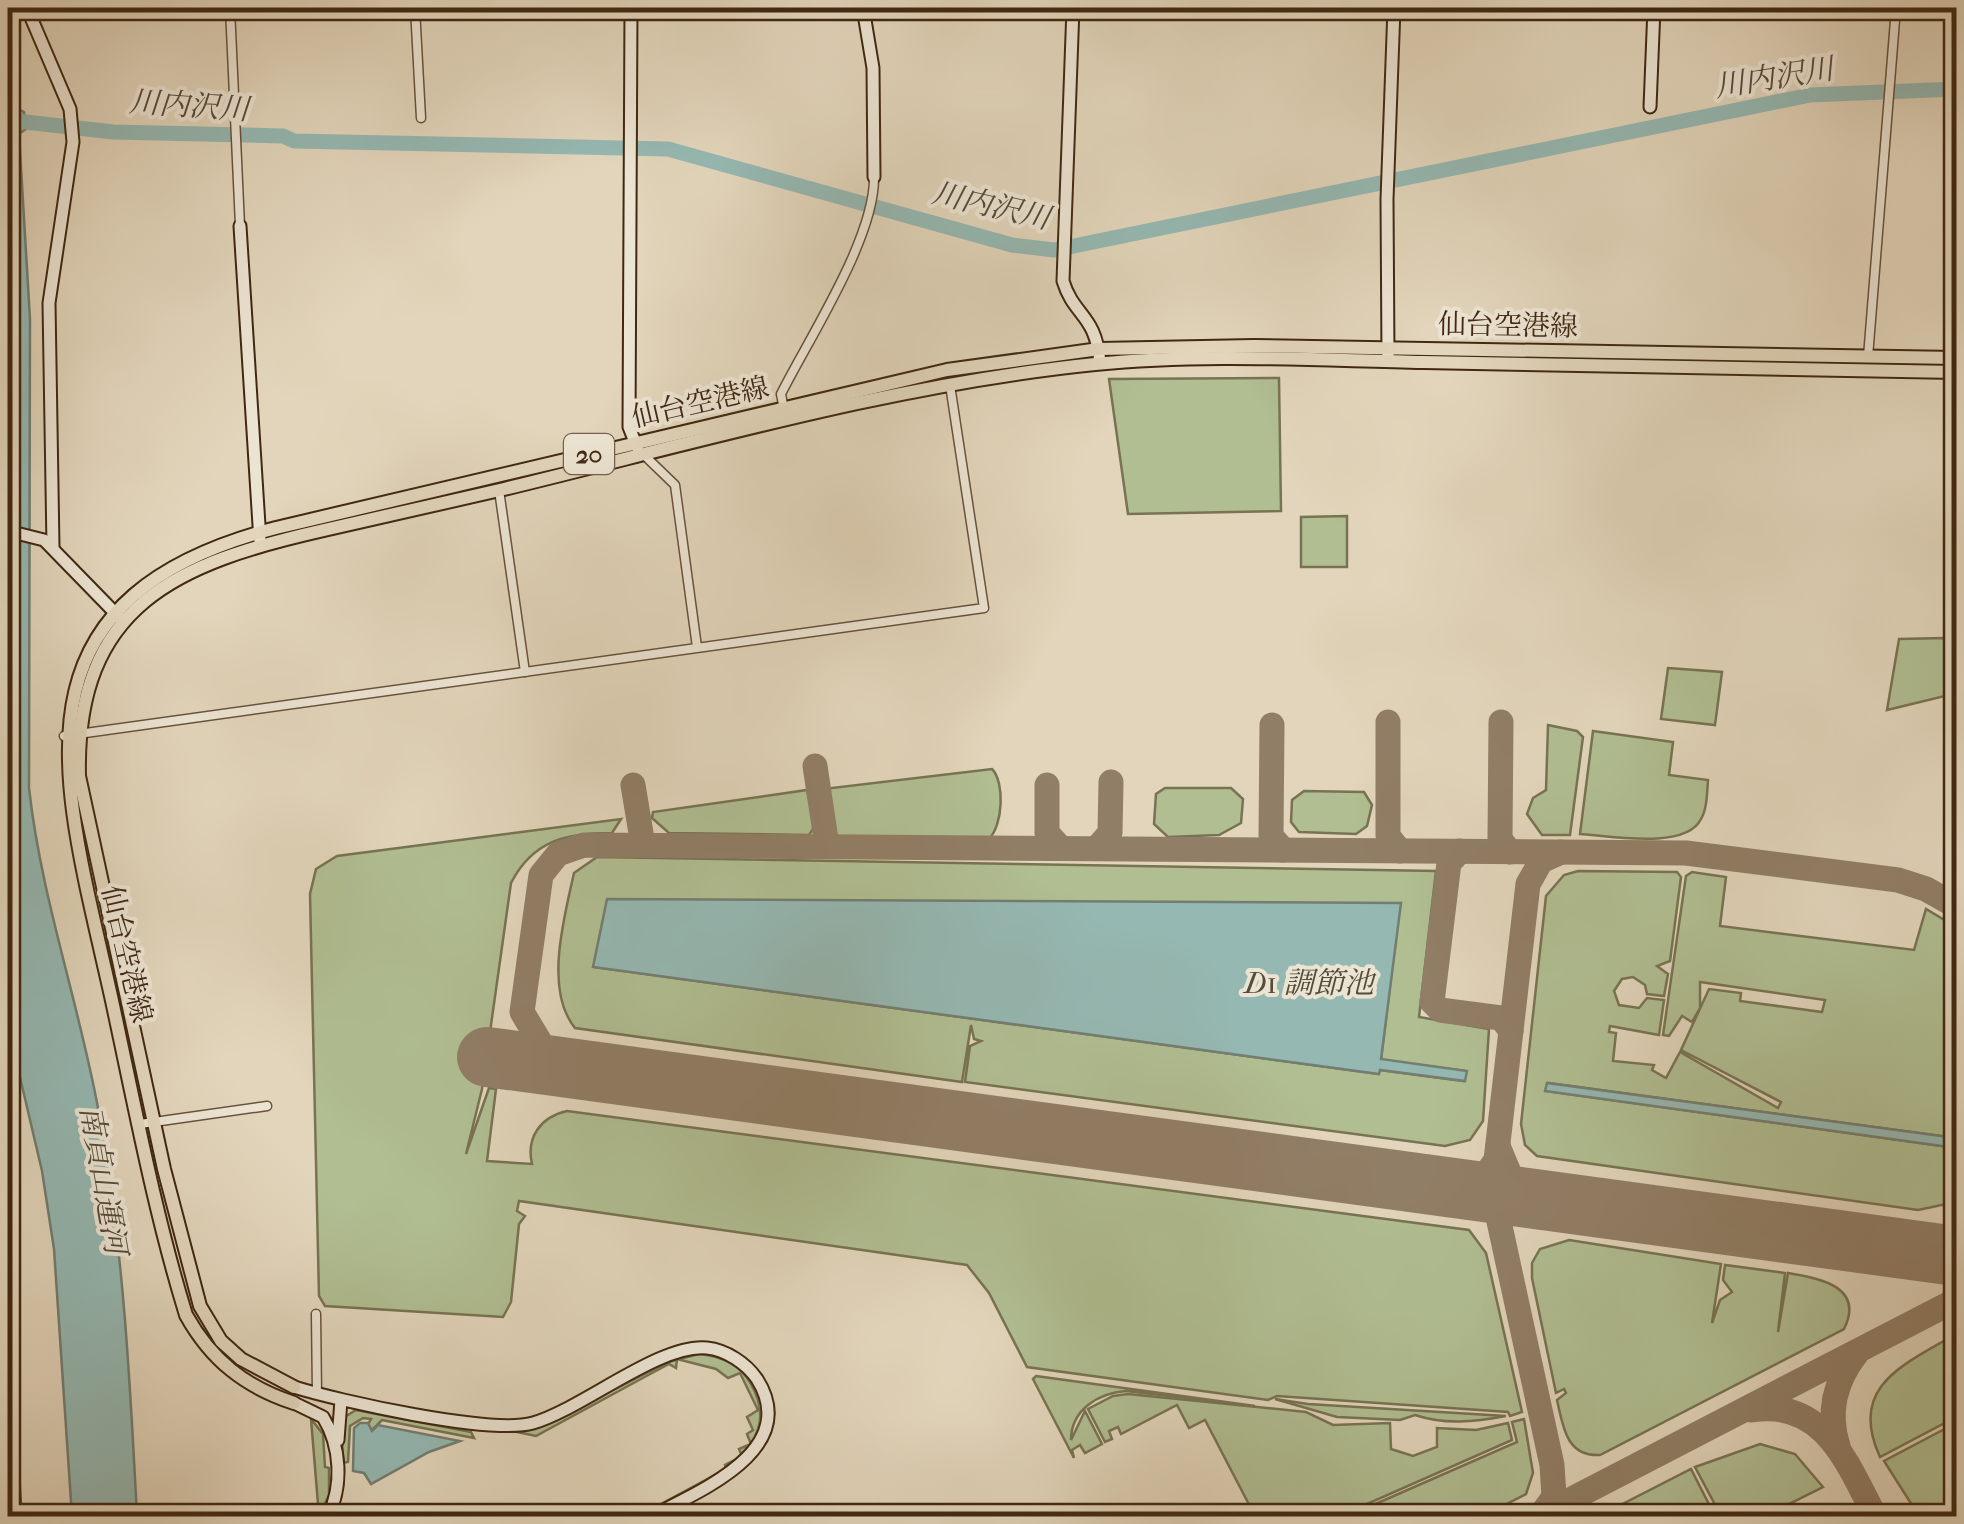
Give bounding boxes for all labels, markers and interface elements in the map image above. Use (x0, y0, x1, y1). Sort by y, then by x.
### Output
water label: 川内沢川 (1712, 51, 1839, 105)
water label: 川内沢川 (128, 84, 253, 128)
water label: 川内沢川 (929, 175, 1056, 237)
street label: 仙台空港線 (1438, 307, 1578, 343)
street label: 仙台空港線 (628, 370, 772, 434)
road number: 20 (564, 434, 614, 474)
street label: 仙台空港線 (95, 882, 159, 1026)
water label: D1 調節池 (1242, 966, 1377, 1001)
water label: 南貞山運河 (73, 1103, 134, 1262)

